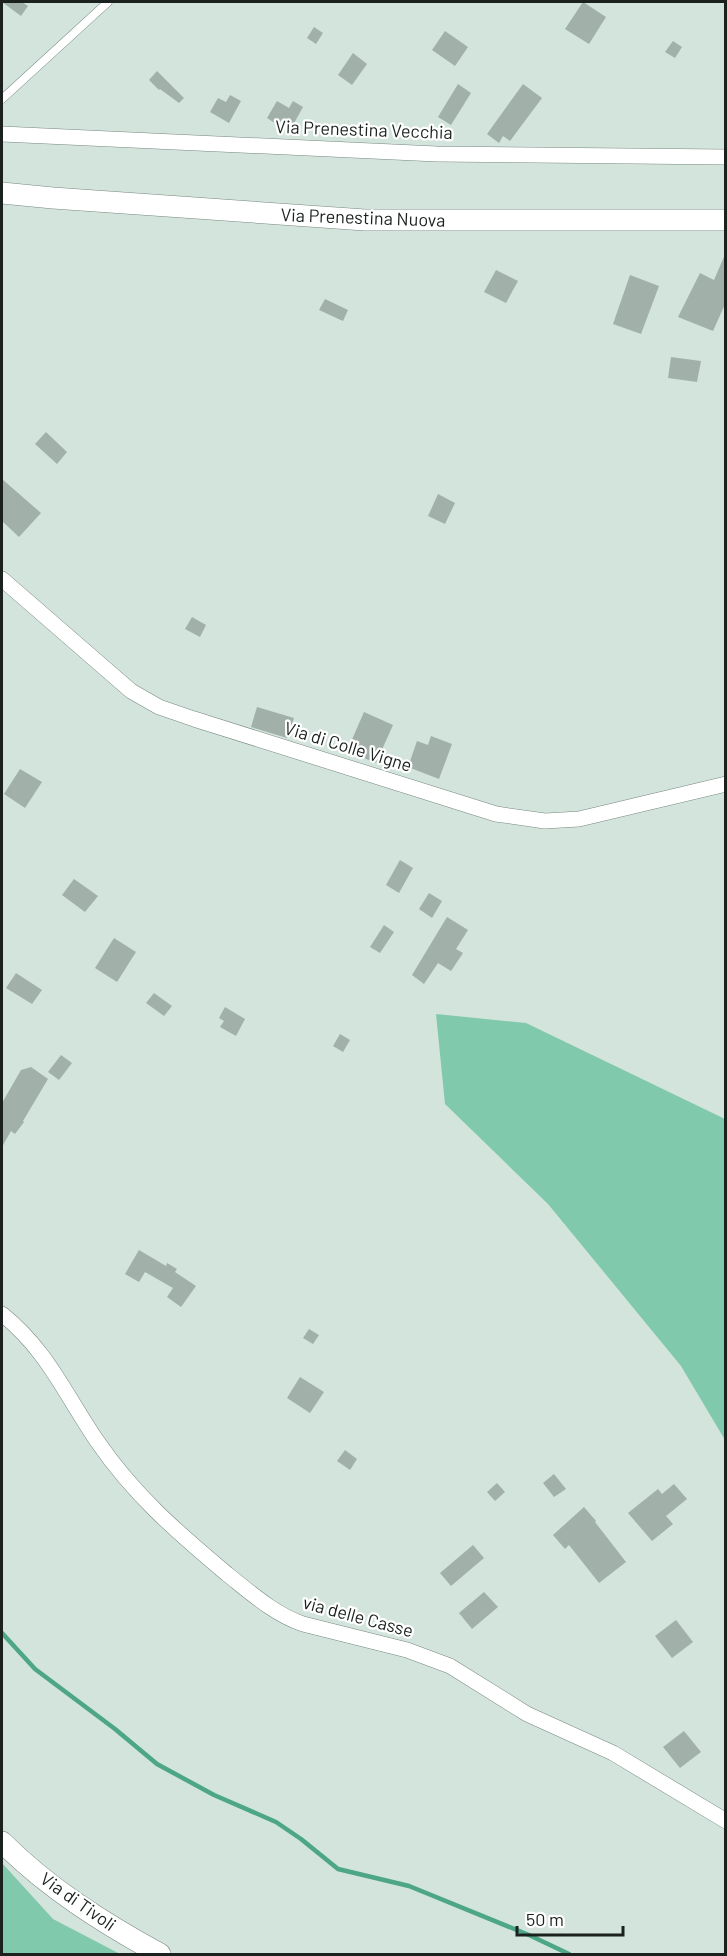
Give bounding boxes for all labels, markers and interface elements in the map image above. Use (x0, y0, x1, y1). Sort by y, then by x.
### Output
street label: Via Prenestina Vecchia (275, 115, 453, 143)
street label: Via Prenestina Nuova (280, 203, 446, 231)
street label: Via di Colle Vigne (282, 716, 415, 776)
street label: via delle Casse (301, 1591, 416, 1641)
street label: Via di Tivoli (36, 1867, 121, 1935)
scale bar (517, 1899, 624, 1937)
text: 50 m (526, 1908, 564, 1930)

